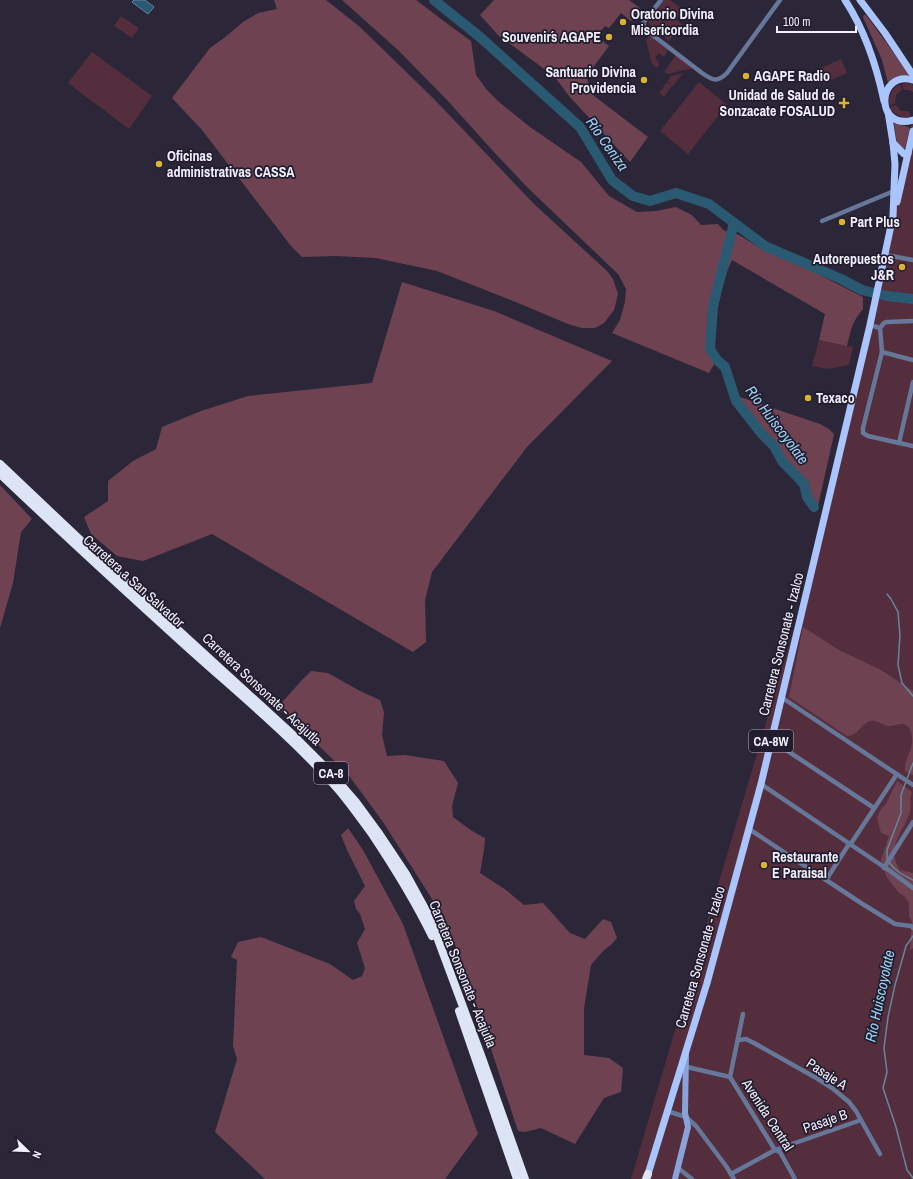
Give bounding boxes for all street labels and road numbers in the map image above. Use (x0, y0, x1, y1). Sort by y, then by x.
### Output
street label: Carretera a San Salvador (80, 531, 189, 631)
street label: Carretera Sonsonate - Izalco (755, 571, 807, 717)
street label: Carretera Sonsonate - Acajutla (198, 629, 326, 750)
road number: CA-8W (749, 730, 793, 752)
road number: CA-8 (314, 762, 348, 784)
street label: Carretera Sonsonate - Izalco (671, 884, 729, 1030)
street label: Carretera Sonsonate - Acajutla (425, 898, 501, 1051)
street label: Pasaje A (803, 1054, 851, 1094)
street label: Avenida Central (738, 1075, 798, 1154)
street label: Pasaje B (800, 1105, 850, 1137)

